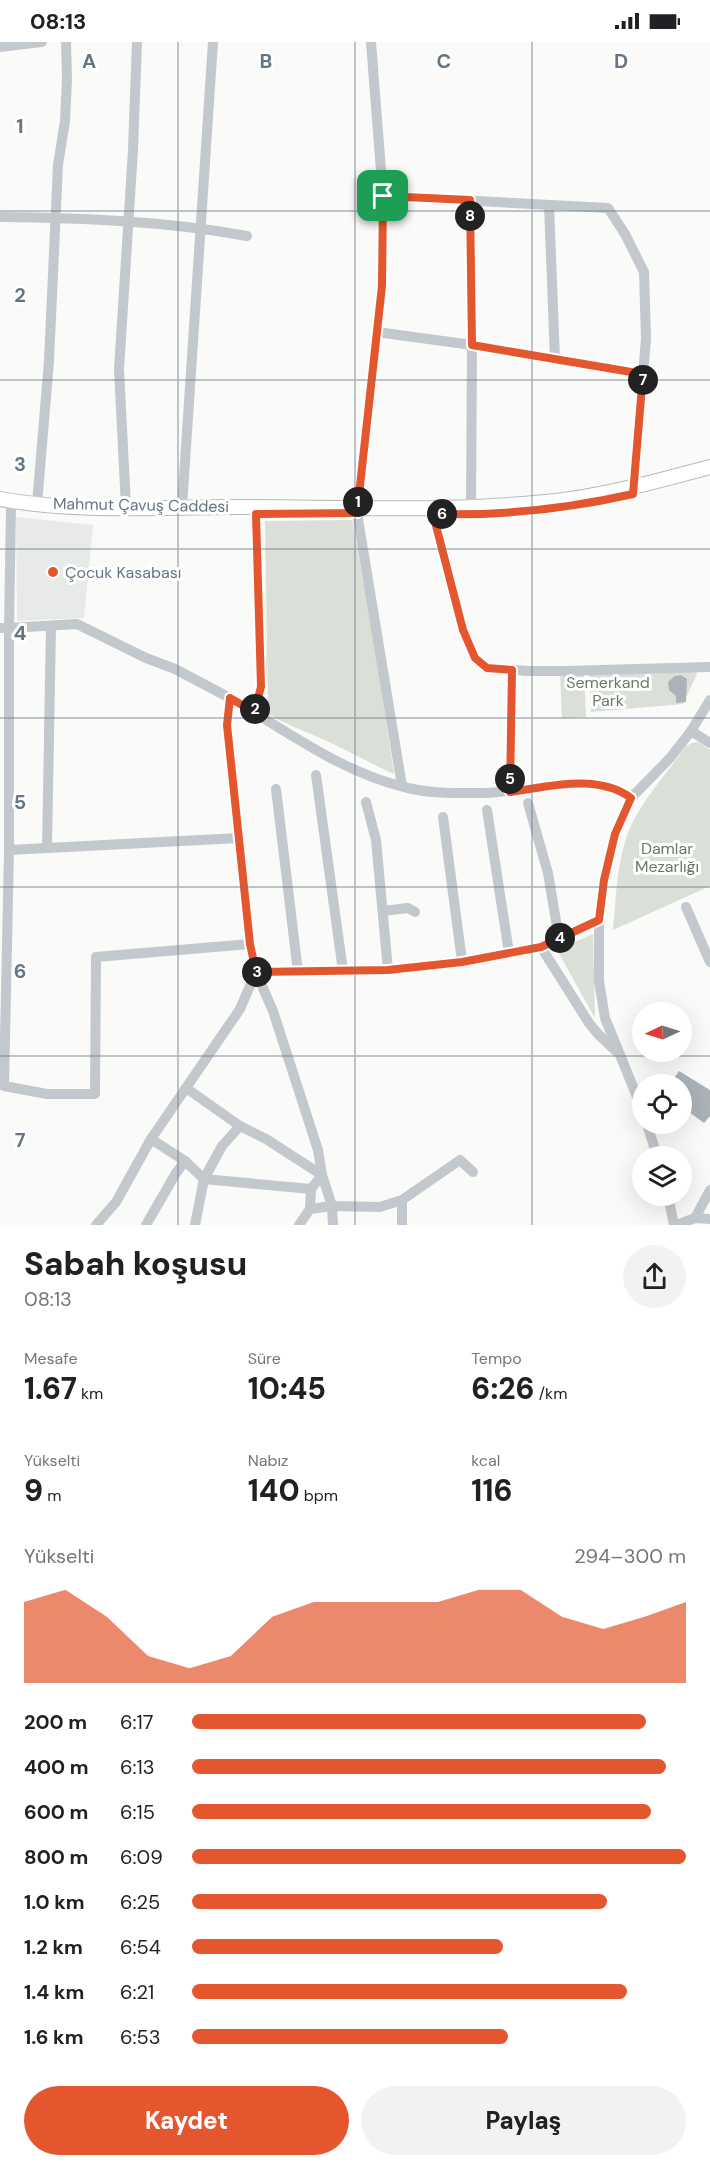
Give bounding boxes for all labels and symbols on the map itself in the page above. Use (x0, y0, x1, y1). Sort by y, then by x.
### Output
text: A (82, 48, 96, 74)
text: B (260, 48, 272, 74)
text: C (437, 48, 451, 74)
text: D (614, 48, 628, 74)
text: 1 (16, 113, 24, 139)
pin (357, 170, 408, 221)
pin: 8 (455, 201, 485, 231)
text: 2 (14, 282, 26, 308)
pin: 7 (628, 365, 658, 395)
text: 3 (14, 451, 26, 477)
pin: 1 (343, 487, 373, 517)
street label: Mahmut Çavuş Caddesi (53, 493, 229, 517)
pin: 6 (427, 499, 457, 529)
place label: Çocuk Kasabası (65, 562, 181, 583)
marker: Çocuk Kasabası (46, 565, 60, 579)
text: 4 (14, 620, 27, 646)
park label: Semerkand Park (566, 672, 650, 711)
pin: 2 (240, 694, 270, 724)
pin: 5 (495, 764, 525, 794)
text: 5 (14, 789, 26, 815)
park label: Damlar Mezarlığı (635, 838, 699, 877)
pin: 4 (545, 923, 575, 953)
pin: 3 (242, 957, 272, 987)
text: 6 (14, 958, 26, 984)
north arrow (632, 1002, 692, 1062)
text: 7 (15, 1127, 26, 1153)

